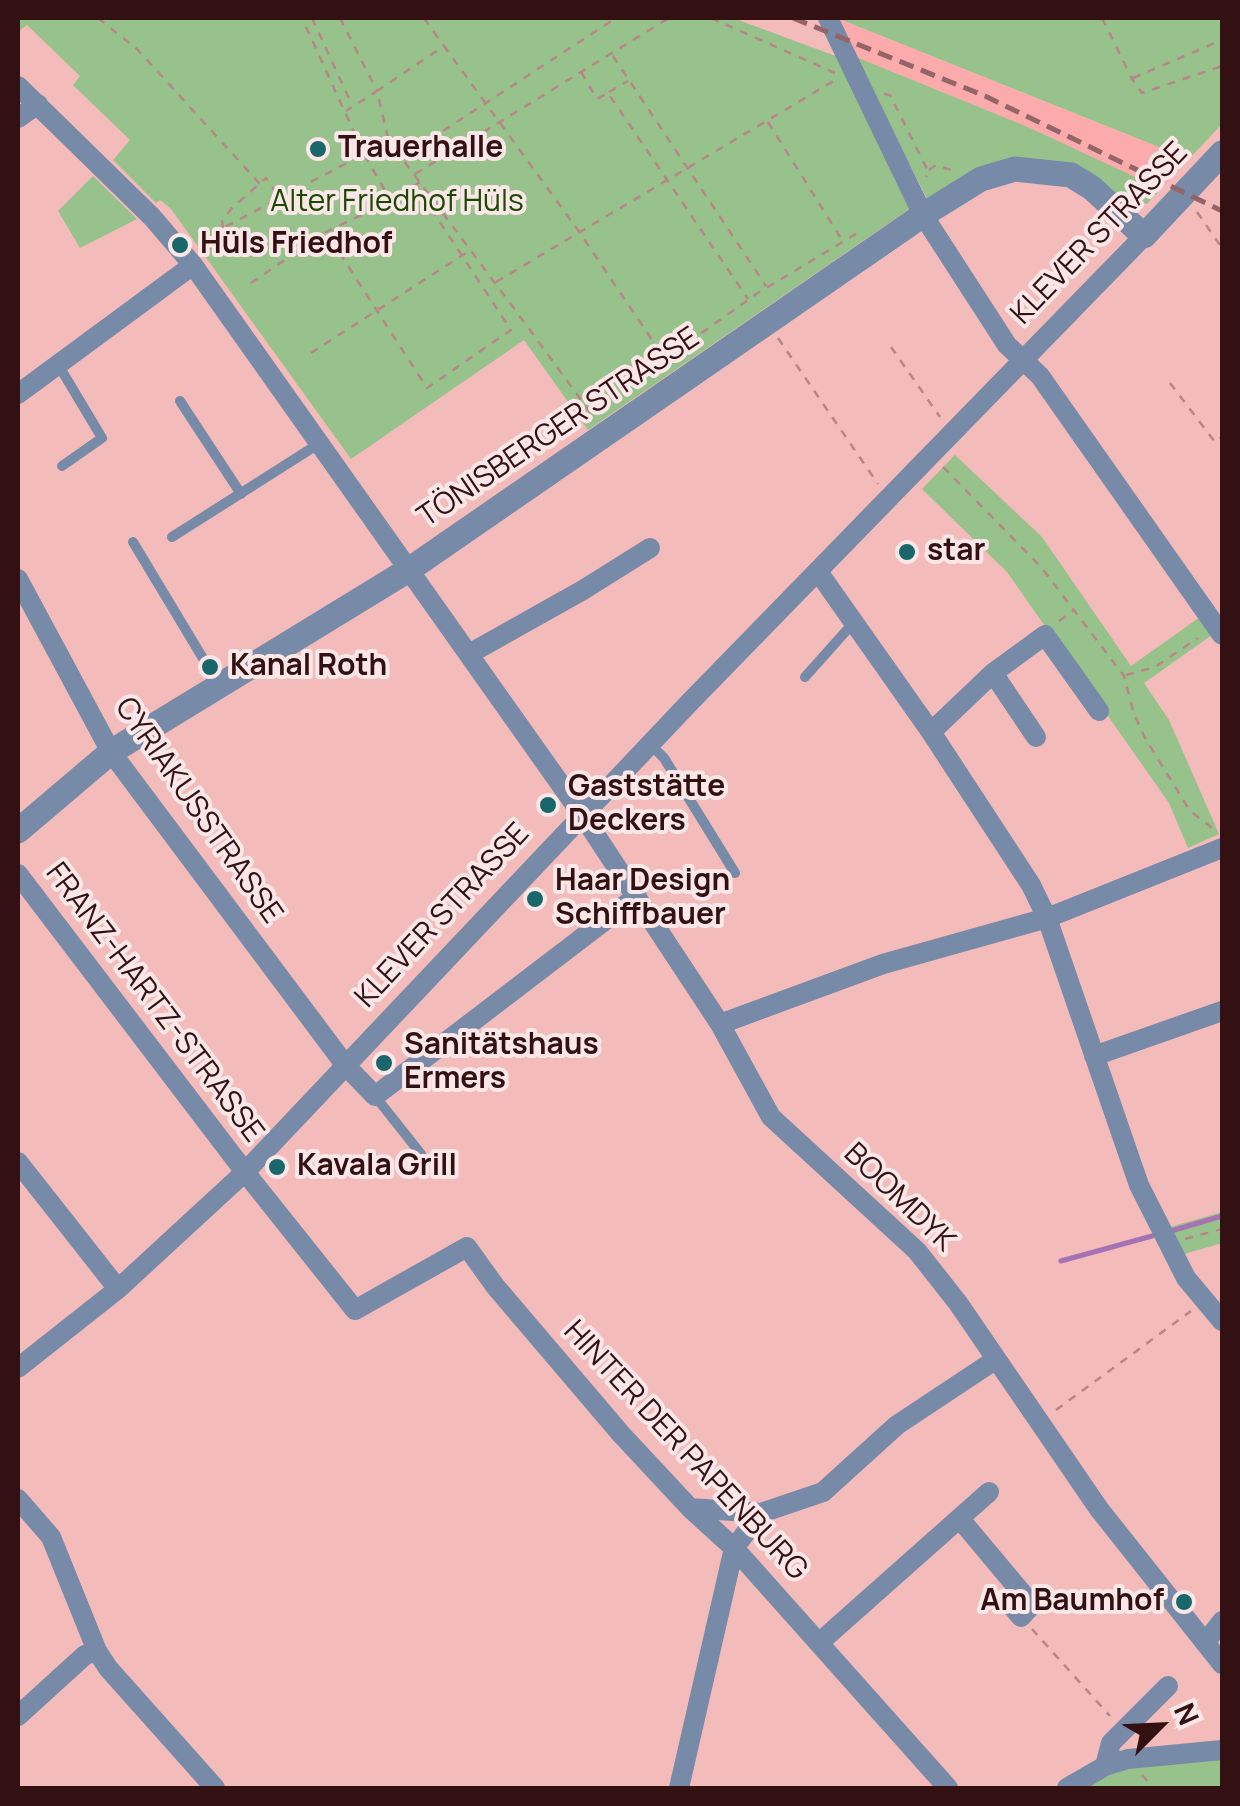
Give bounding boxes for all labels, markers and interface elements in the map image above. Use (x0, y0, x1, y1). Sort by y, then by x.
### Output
place label: Trauerhalle (338, 131, 503, 167)
street label: KLEVER STRASSE (1004, 136, 1196, 332)
marker: Trauerhalle (307, 138, 329, 160)
park label: Alter Friedhof Hüls (270, 185, 524, 221)
place label: Hüls Friedhof (200, 227, 392, 263)
marker: Hüls Friedhof (169, 234, 191, 256)
street label: TÖNISBERGER STRASSE (412, 320, 706, 536)
place label: star (927, 534, 985, 570)
marker: star (896, 541, 918, 563)
place label: Kanal Roth (230, 649, 387, 685)
marker: Kanal Roth (199, 656, 221, 678)
street label: CYRIAKUSSTRASSE (107, 691, 289, 931)
place label: Gaststätte Deckers (568, 770, 725, 840)
marker: Gaststätte Deckers (537, 794, 559, 816)
street label: KLEVER STRASSE (348, 816, 538, 1016)
street label: FRANZ-HARTZ-STRASSE (37, 856, 271, 1150)
place label: Haar Design Schiffbauer (555, 864, 730, 934)
marker: Haar Design Schiffbauer (524, 888, 546, 910)
place label: Sanitätshaus Ermers (404, 1028, 599, 1098)
marker: Sanitätshaus Ermers (373, 1052, 395, 1074)
street label: BOOMDYK (836, 1136, 962, 1260)
place label: Kavala Grill (297, 1149, 457, 1185)
marker: Kavala Grill (266, 1156, 288, 1178)
street label: HINTER DER PAPENBURG (556, 1314, 814, 1588)
place label: Am Baumhof (980, 1584, 1164, 1620)
marker: Am Baumhof (1173, 1591, 1195, 1613)
north arrow (1110, 1676, 1210, 1776)
text: N (1166, 1697, 1209, 1731)

